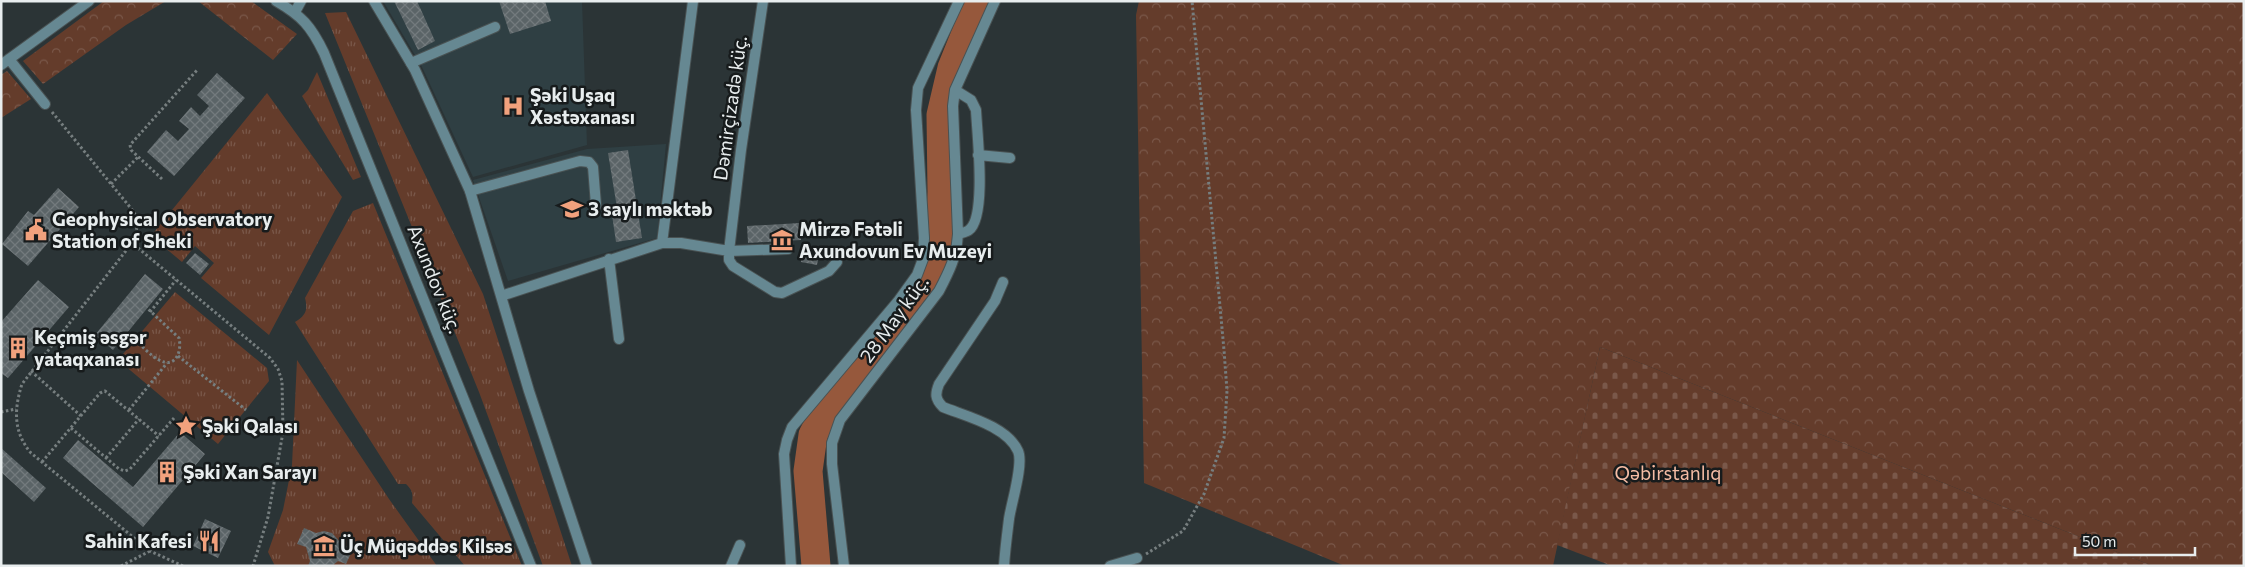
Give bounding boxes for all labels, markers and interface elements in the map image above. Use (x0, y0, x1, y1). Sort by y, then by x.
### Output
street label: Dəmirçizadə küç. (708, 34, 751, 182)
place label: Şəki Uşaq Xəstəxanası (530, 83, 635, 128)
hospital icon: Şəki Uşaq Xəstəxanası (500, 93, 526, 119)
school or university icon: 3 saylı məktəb (559, 196, 585, 222)
place label: 3 saylı məktəb (588, 197, 713, 220)
place label: Geophysical Observatory Station of Sheki (52, 207, 273, 252)
public building icon: Geophysical Observatory Station of Sheki (23, 217, 49, 243)
place label: Mirzə Fətəli Axundovun Ev Muzeyi (799, 217, 992, 262)
street label: Axundov küç. (403, 221, 468, 336)
museum icon: Mirzə Fətəli Axundovun Ev Muzeyi (769, 227, 795, 253)
street label: 28 May küç. (854, 271, 933, 367)
place label: Keçmiş əsgər yataqxanası (34, 325, 147, 370)
building icon: Keçmiş əsgər yataqxanası (5, 335, 31, 361)
place icon: Şəki Qalası (173, 413, 199, 439)
place label: Şəki Qalası (202, 414, 298, 437)
building icon: Şəki Xan Sarayı (154, 459, 180, 485)
place label: Şəki Xan Sarayı (183, 460, 317, 483)
park label: Qəbirstanlıq (1615, 461, 1721, 484)
scale bar (2075, 524, 2195, 556)
restaurant icon: Sahin Kafesi (196, 528, 222, 554)
place label: Sahin Kafesi (85, 529, 192, 552)
text: 50 m (2082, 532, 2116, 550)
museum icon: Üç Müqəddəs Kilsəs (311, 533, 337, 559)
place label: Üç Müqəddəs Kilsəs (340, 534, 513, 557)

